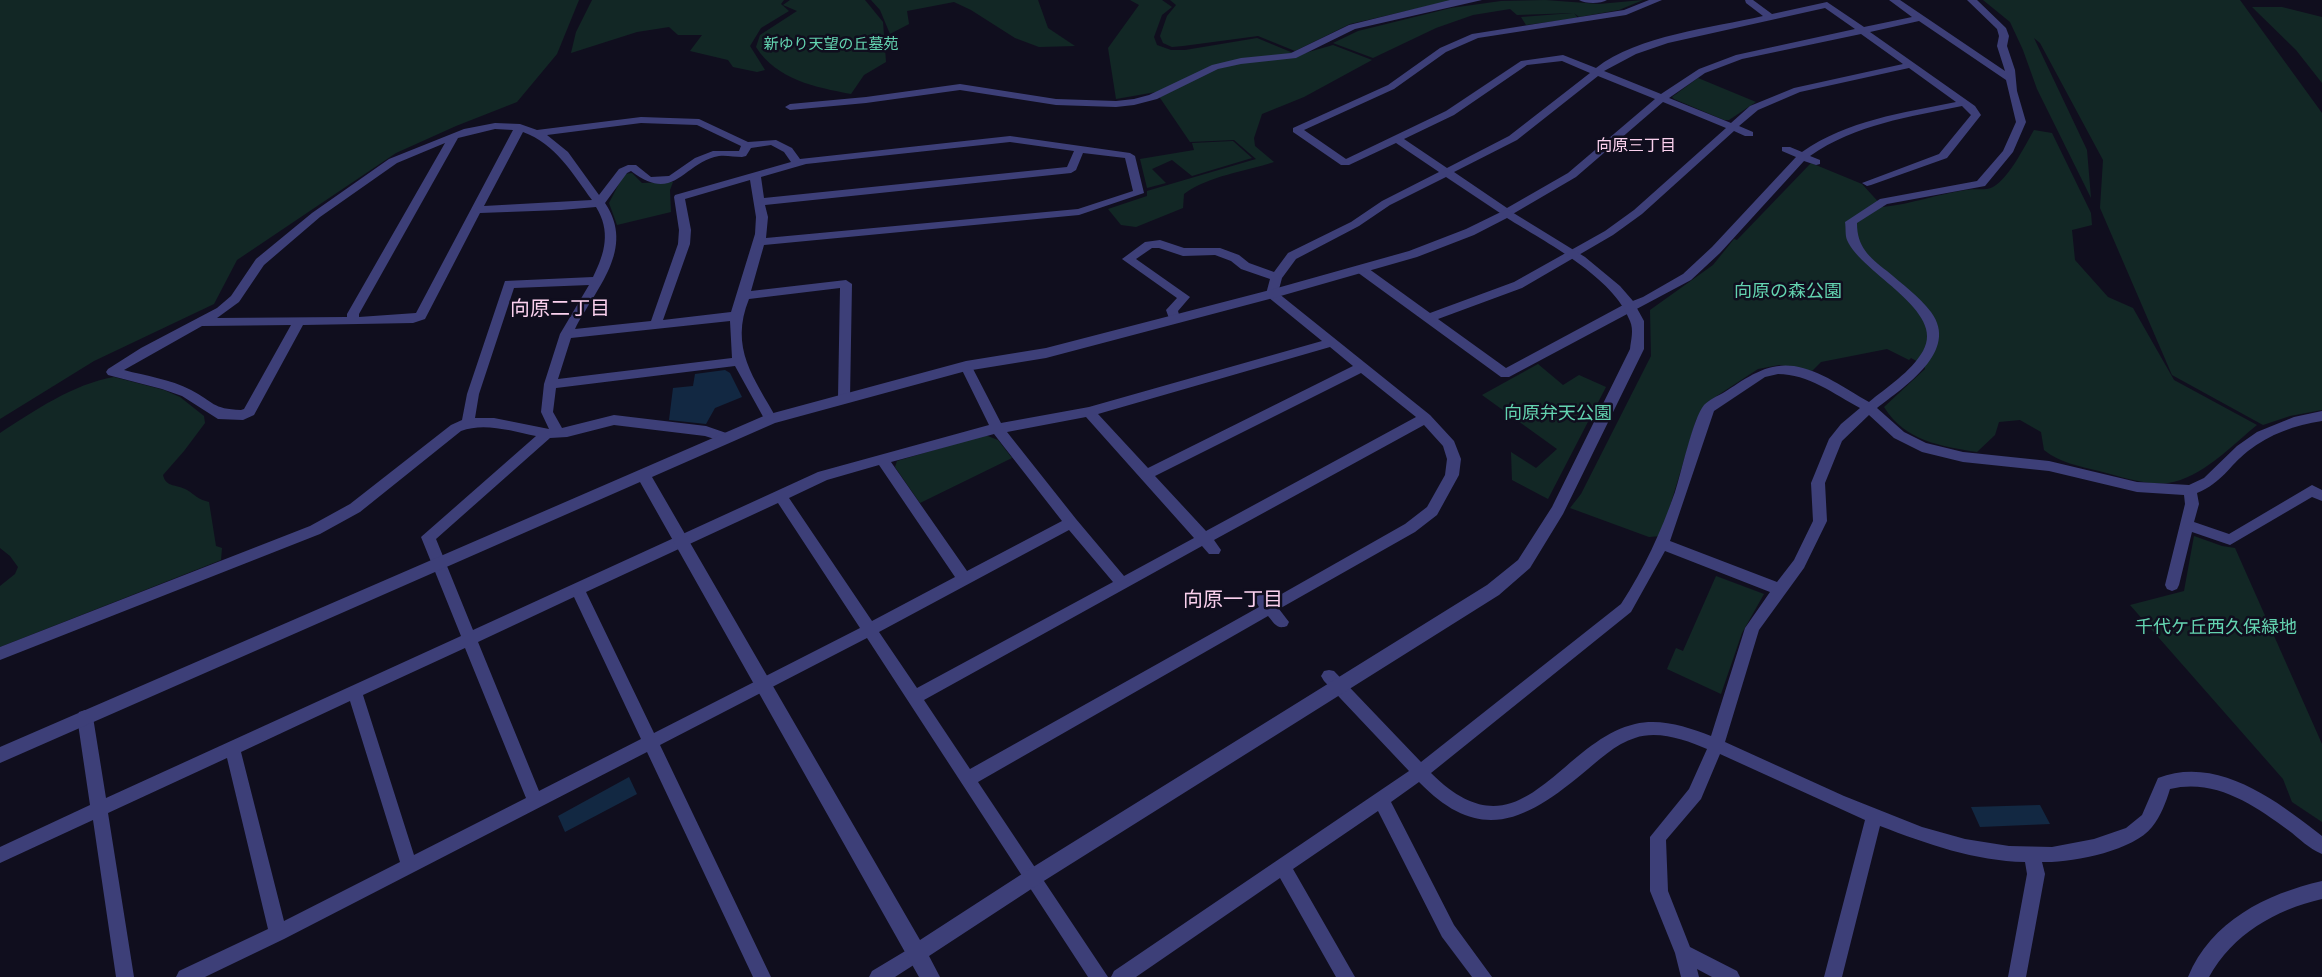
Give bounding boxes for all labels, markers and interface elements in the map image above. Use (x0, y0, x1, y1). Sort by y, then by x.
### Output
park label: 新ゆり天望の丘墓苑 (764, 36, 898, 54)
district label: 向原三丁目 (1596, 137, 1676, 157)
park label: 向原の森公園 (1734, 281, 1842, 303)
district label: 向原二丁目 (510, 298, 610, 322)
park label: 向原弁天公園 (1504, 403, 1612, 425)
district label: 向原一丁目 (1183, 589, 1283, 613)
park label: 千代ケ丘西久保緑地 (2135, 617, 2297, 639)

